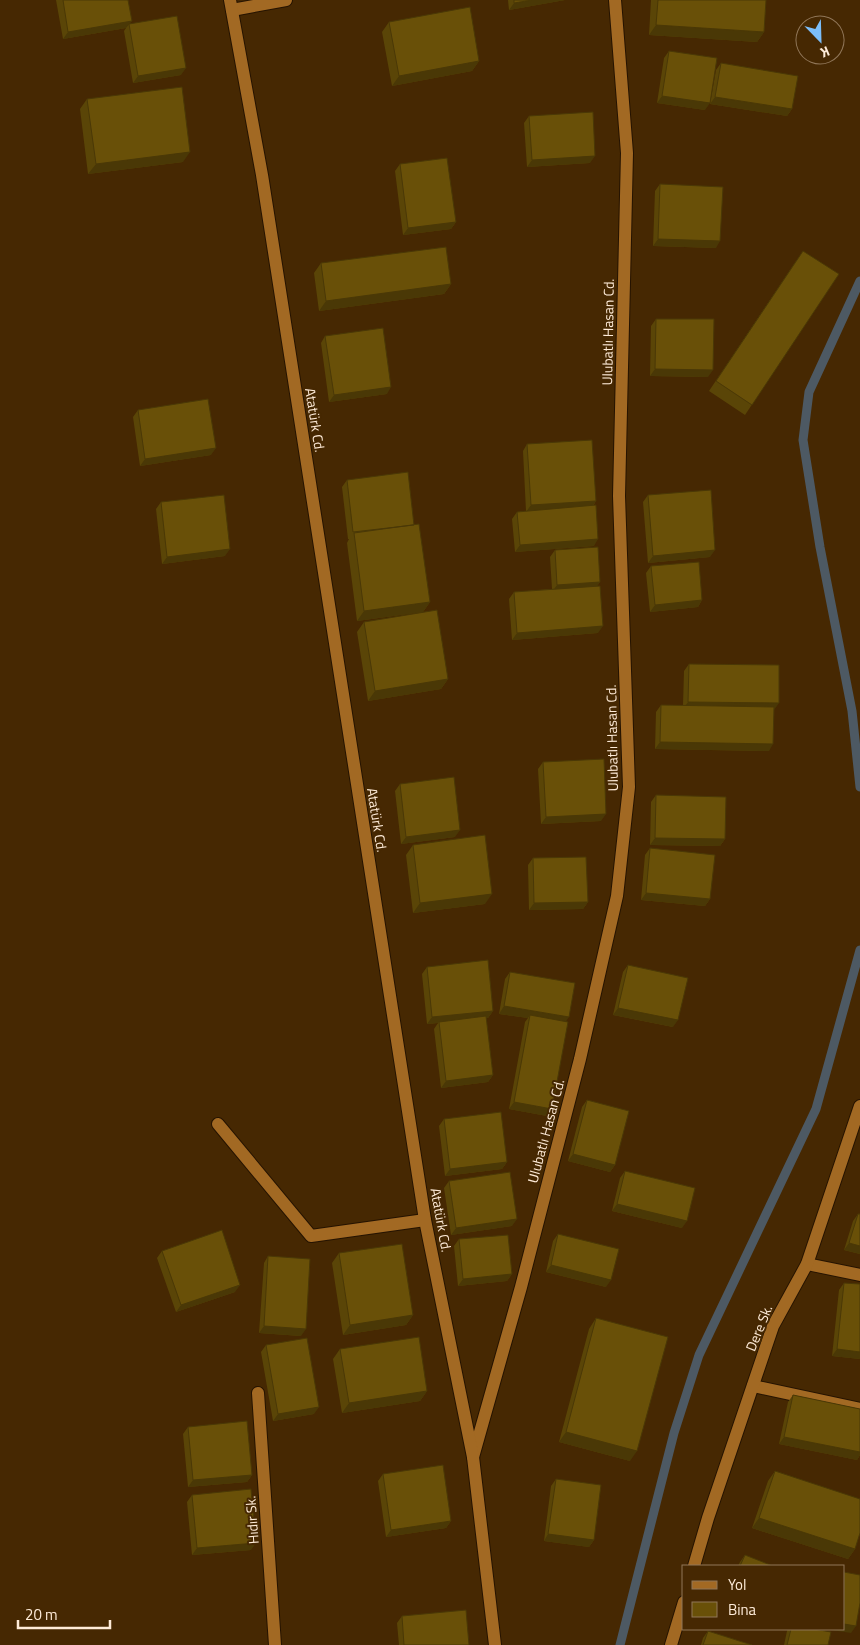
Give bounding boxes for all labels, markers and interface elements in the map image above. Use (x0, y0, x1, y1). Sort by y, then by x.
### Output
north arrow (795, 15, 845, 65)
text: K (817, 41, 833, 64)
street label: Ulubatlı Hasan Cd. (596, 278, 619, 386)
street label: Atatürk Cd. (300, 386, 331, 454)
street label: Ulubatlı Hasan Cd. (600, 684, 623, 792)
street label: Atatürk Cd. (362, 786, 393, 854)
street label: Ulubatlı Hasan Cd. (522, 1077, 569, 1185)
street label: Atatürk Cd. (426, 1186, 457, 1254)
street label: Dere Sk. (740, 1301, 777, 1354)
street label: Hıdır Sk. (239, 1495, 264, 1545)
legend (682, 1565, 845, 1630)
text: Yol (728, 1573, 746, 1596)
scale bar (18, 1598, 110, 1630)
text: Bina (728, 1598, 757, 1621)
text: 20 m (25, 1603, 58, 1626)

